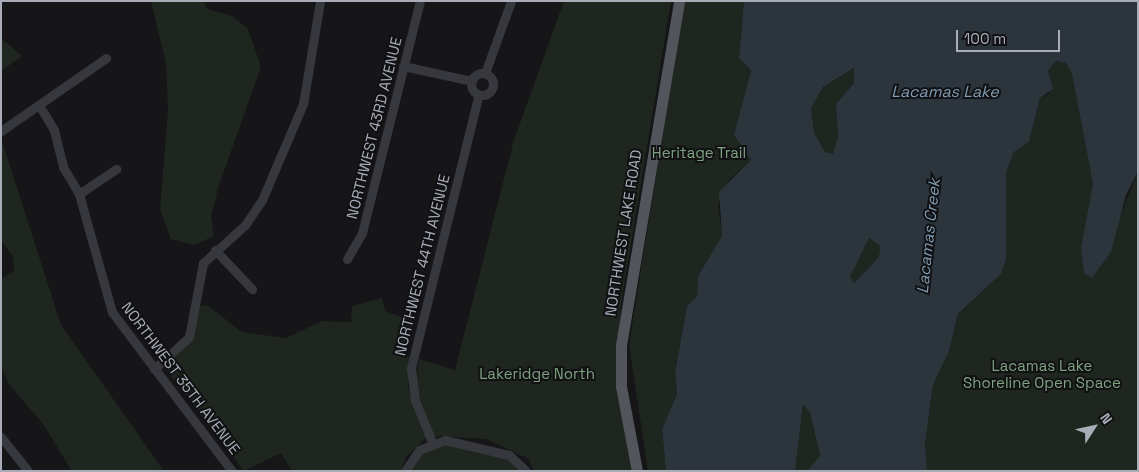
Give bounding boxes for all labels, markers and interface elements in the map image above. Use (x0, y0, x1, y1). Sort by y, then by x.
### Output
scale bar (959, 20, 1063, 52)
text: 100 m (964, 29, 1006, 48)
street label: NORTHWEST 43RD AVENUE (343, 35, 405, 221)
water label: Lacamas Lake (891, 82, 999, 102)
park label: Heritage Trail (652, 144, 746, 162)
street label: NORTHWEST LAKE ROAD (601, 148, 645, 318)
street label: NORTHWEST 44TH AVENUE (391, 172, 453, 358)
water label: Lacamas Creek (913, 178, 945, 294)
street label: NORTHWEST 35TH AVENUE (118, 298, 244, 458)
park label: Lacamas Lake Shoreline Open Space (963, 356, 1121, 391)
park label: Lakeridge North (479, 365, 595, 383)
north arrow (1069, 402, 1119, 452)
text: N (1096, 409, 1116, 427)

